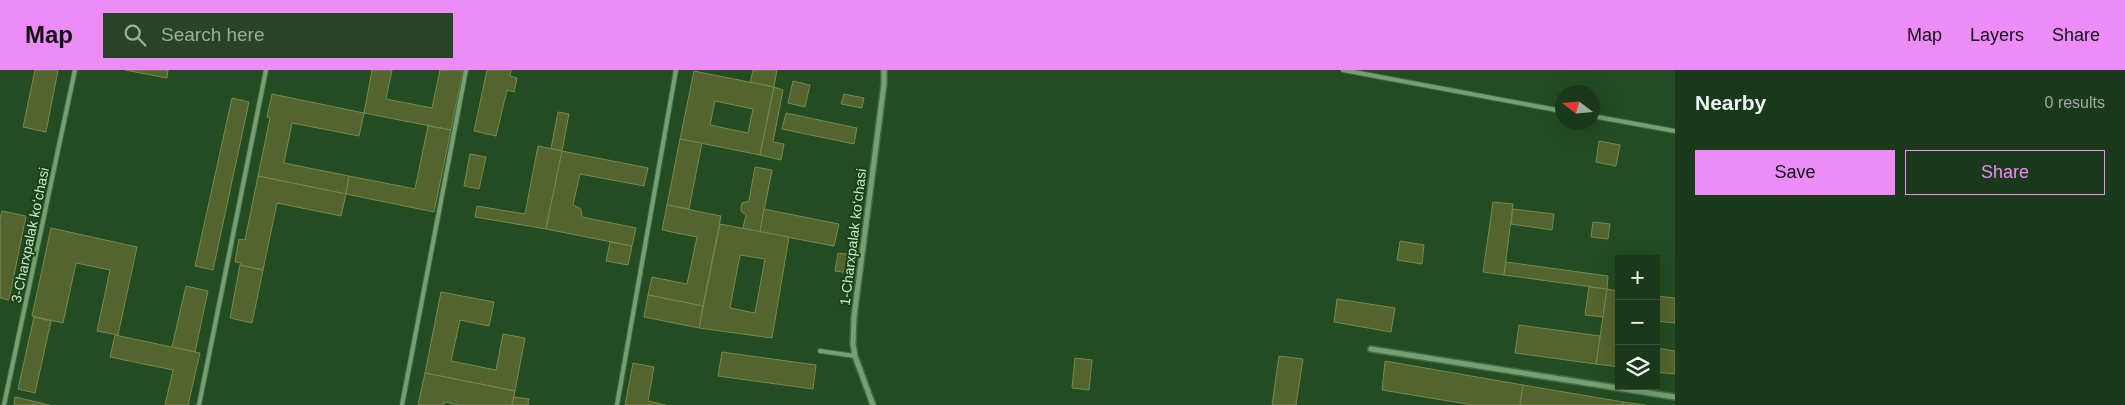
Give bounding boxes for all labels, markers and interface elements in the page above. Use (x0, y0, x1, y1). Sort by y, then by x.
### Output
search box (103, 13, 453, 58)
text: Map (25, 21, 73, 48)
icon: search (121, 21, 149, 49)
text: Search here (161, 24, 265, 45)
text: Map (1907, 25, 1942, 45)
text: Layers (1970, 25, 2024, 45)
text: Share (2052, 25, 2100, 45)
north arrow (1555, 85, 1600, 130)
text: Nearby (1695, 91, 1766, 114)
text: 0 results (2045, 94, 2105, 111)
button: Save (1695, 150, 1895, 195)
button: Share (1905, 150, 2105, 195)
street label: 3-Charxpalak koʻchasi (8, 166, 52, 304)
street label: 1-Charxpalak koʻchasi (837, 168, 869, 306)
map controls (1615, 255, 1660, 390)
button: + (1615, 255, 1660, 300)
button: − (1615, 300, 1660, 345)
button: layers (1615, 345, 1660, 390)

